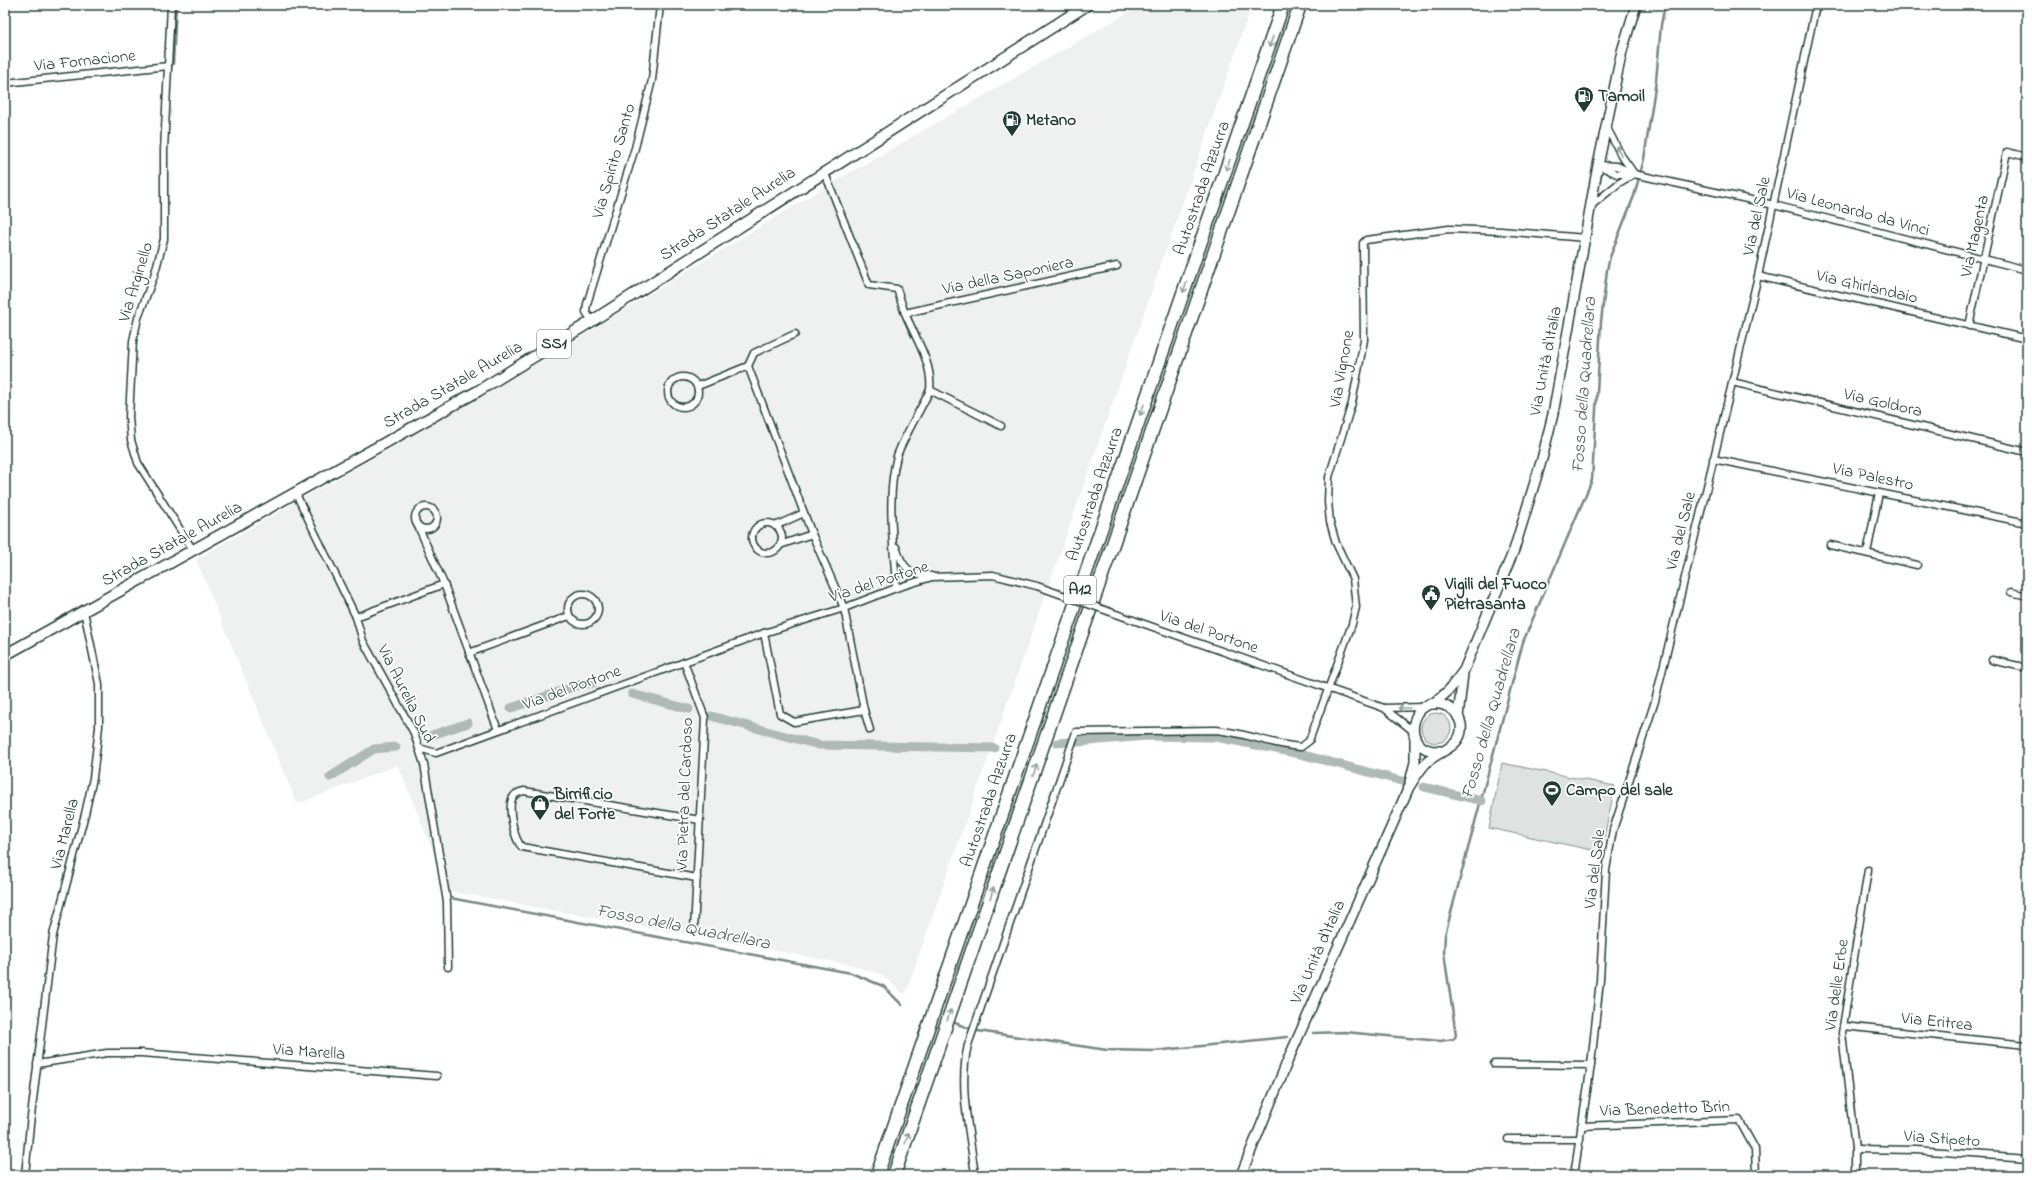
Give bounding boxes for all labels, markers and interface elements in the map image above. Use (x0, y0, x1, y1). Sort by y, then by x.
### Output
one-way arrow (1266, 35, 1274, 47)
street label: Via Fornacione (32, 43, 137, 79)
place label: Tamoil (1598, 84, 1645, 109)
fuel station icon: Tamoil (1573, 85, 1595, 113)
street label: Via Spirito Santo (585, 100, 642, 222)
place label: Metano (1026, 108, 1076, 133)
fuel station icon: Metano (1001, 109, 1023, 137)
street label: Autostrada Azzurra (1167, 117, 1237, 259)
one-way arrow (1614, 145, 1622, 157)
one-way arrow (1223, 158, 1231, 170)
street label: Strada Statale Aurelia (655, 161, 801, 267)
street label: Via del Sale (1736, 174, 1778, 259)
street label: Via Leonardo da Vinci (1783, 181, 1932, 243)
street label: Via Magenta (1954, 193, 1998, 281)
street label: Via Arginello (112, 239, 162, 327)
street label: Via della Saponiera (939, 250, 1076, 302)
street label: Via Ghirlandaio (1813, 263, 1920, 311)
one-way arrow (1181, 281, 1188, 294)
water label: Fosso della Quadrellara (1566, 296, 1604, 474)
street label: Via Unità d'Italia (1523, 304, 1569, 419)
street label: Via Vignone (1323, 328, 1363, 411)
road number: SS1 (537, 330, 571, 358)
street label: Strada Statale Aurelia (379, 335, 527, 435)
street label: Via Goldora (1840, 382, 1925, 424)
one-way arrow (1138, 404, 1146, 416)
street label: Autostrada Azzurra (1060, 423, 1130, 565)
street label: Via Palestro (1829, 456, 1916, 498)
street label: Via del Sale (1659, 489, 1703, 574)
street label: Strada Statale Aurelia (97, 495, 247, 593)
street label: Via del Portone (825, 554, 932, 610)
place label: Vigili del Fuoco Pietrasanta (1444, 572, 1547, 617)
road number: A12 (1064, 576, 1096, 604)
public building icon: Vigili del Fuoco Pietrasanta (1420, 583, 1442, 611)
street label: Via del Portone (1155, 603, 1262, 661)
water label: Fosso della Quadrellara (1455, 625, 1529, 802)
street label: Via Aurelia Sud (370, 639, 442, 748)
street label: Via del Portone (518, 658, 625, 718)
one-way arrow (1398, 704, 1411, 712)
street label: Via Pietra del Cardoso (670, 717, 700, 872)
street label: Autostrada Azzurra (954, 729, 1024, 871)
one-way arrow (1031, 764, 1039, 776)
place label: Campo del sale (1566, 778, 1674, 803)
sports icon: Campo del sale (1541, 779, 1563, 807)
place label: Birrificio del Forte (553, 782, 617, 827)
shop icon: Birrificio del Forte (529, 793, 551, 821)
street label: Via Marella (44, 796, 86, 873)
street label: Via del Sale (1578, 827, 1612, 911)
one-way arrow (989, 886, 996, 899)
street label: Via Unità d'Italia (1284, 896, 1352, 1009)
water label: Fosso della Quadrellara (594, 898, 772, 958)
street label: Via delle Erbe (1818, 937, 1856, 1033)
street label: Via Eritrea (1899, 1006, 1974, 1038)
one-way arrow (946, 1010, 954, 1022)
street label: Via Marella (271, 1037, 346, 1067)
street label: Via Benedetto Brin (1598, 1094, 1731, 1124)
street label: Via Stipeto (1902, 1124, 1981, 1154)
one-way arrow (903, 1133, 911, 1145)

